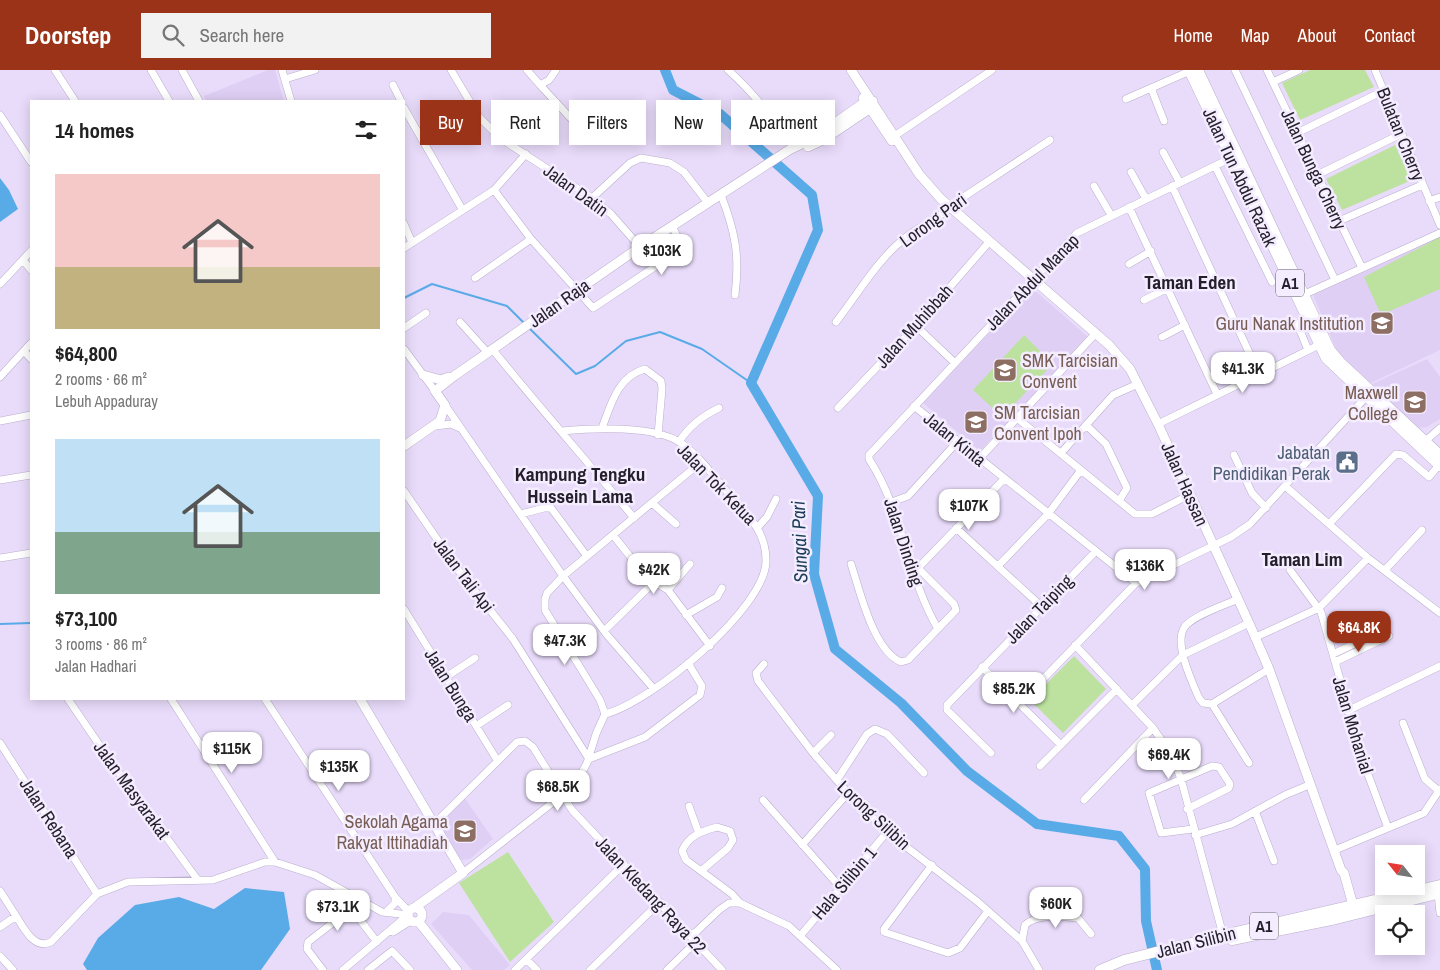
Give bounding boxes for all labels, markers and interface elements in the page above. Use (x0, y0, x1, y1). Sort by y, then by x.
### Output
search box (141, 13, 491, 58)
text: Doorstep (25, 19, 111, 51)
icon: search (159, 21, 187, 49)
text: Search here (199, 22, 284, 48)
text: Home (1173, 23, 1213, 48)
text: Map (1241, 23, 1270, 48)
text: About (1298, 23, 1336, 48)
text: Contact (1364, 23, 1415, 48)
street label: Bulatan Cherry (1371, 84, 1431, 185)
chip: Buy (420, 100, 481, 145)
chip: Rent (491, 100, 559, 145)
chip: Filters (569, 100, 646, 145)
chip: New (656, 100, 721, 145)
chip: Apartment (731, 100, 835, 145)
street label: Jalan Tun Abdul Razak (1197, 104, 1283, 251)
street label: Jalan Bunga Cherry (1275, 105, 1353, 234)
text: 14 homes (55, 116, 134, 145)
icon: filters (352, 116, 380, 144)
street label: Jalan Datin (538, 158, 614, 222)
street label: Lorong Pari (894, 187, 972, 253)
icon: home (173, 206, 263, 296)
street label: Jalan Abdul Manap (979, 228, 1085, 336)
pin: $103K (627, 234, 697, 276)
text: $103K (643, 239, 681, 261)
district label: Taman Eden (1144, 269, 1236, 295)
road number: A1 (1276, 270, 1304, 297)
street label: Jalan Raja (523, 273, 595, 333)
street label: Jalan Muhibbah (870, 279, 958, 373)
school or university icon: Guru Nanak Institution (1369, 310, 1395, 336)
place label: Guru Nanak Institution (1215, 311, 1364, 336)
text: $64,800 (55, 339, 117, 368)
place label: SMK Tarcisian Convent (1022, 348, 1118, 394)
pin: $41.3K (1202, 352, 1284, 394)
school or university icon: SMK Tarcisian Convent (992, 357, 1018, 383)
text: $41.3K (1222, 357, 1264, 379)
text: 2 rooms · 66 m² (55, 368, 147, 390)
place label: Maxwell College (1345, 380, 1398, 426)
school or university icon: Maxwell College (1402, 389, 1428, 415)
text: Lebuh Appaduray (55, 390, 158, 412)
place label: SM Tarcisian Convent Ipoh (994, 400, 1082, 446)
street label: Jalan Kinta (918, 406, 992, 472)
school or university icon: SM Tarcisian Convent Ipoh (963, 409, 989, 435)
street label: Jalan Tok Ketua (672, 438, 762, 530)
street label: Jalan Hassan (1155, 438, 1215, 530)
place label: Jabatan Pendidikan Perak (1213, 440, 1331, 486)
public building icon: Jabatan Pendidikan Perak (1334, 449, 1360, 475)
district label: Kampung Tengku Hussein Lama (515, 461, 645, 509)
icon: home (173, 471, 263, 561)
pin: $107K (934, 488, 1004, 531)
text: $107K (950, 494, 988, 516)
street label: Jalan Dinding (878, 495, 930, 590)
water label: Sungai Pari (785, 500, 813, 584)
street label: Jalan Tali Api (428, 532, 500, 618)
district label: Taman Lim (1261, 546, 1343, 572)
pin: $136K (1110, 548, 1180, 591)
pin: $42K (624, 552, 684, 595)
text: $136K (1126, 554, 1164, 576)
text: $42K (638, 558, 670, 580)
street label: Jalan Taiping (999, 568, 1079, 649)
text: $73,100 (55, 604, 117, 633)
pin: $64.8K (1318, 610, 1400, 653)
text: $64.8K (1338, 616, 1380, 638)
pin: $47.3K (524, 624, 606, 666)
text: $47.3K (544, 629, 586, 651)
text: 3 rooms · 86 m² (55, 633, 147, 655)
street label: Jalan Bunga (419, 644, 483, 726)
text: Jalan Hadhari (55, 655, 137, 677)
pin: $85.2K (973, 672, 1055, 714)
street label: Jalan Mohanial (1326, 673, 1380, 777)
text: $85.2K (993, 677, 1035, 699)
pin: $115K (197, 732, 267, 774)
street label: Jalan Masyarakat (88, 736, 176, 844)
text: $115K (213, 737, 251, 759)
pin: $69.4K (1128, 738, 1210, 780)
text: $69.4K (1148, 743, 1190, 765)
pin: $135K (304, 750, 374, 792)
text: $135K (320, 755, 358, 777)
pin: $68.5K (517, 770, 599, 812)
street label: Jalan Rebana (14, 773, 84, 863)
text: $68.5K (537, 775, 579, 797)
street label: Lorong Silibin (832, 775, 916, 855)
place label: Sekolah Agama Rakyat Ittihadiah (336, 809, 448, 855)
school or university icon: Sekolah Agama Rakyat Ittihadiah (452, 818, 478, 844)
street label: Jalan Kledang Raya 22 (590, 831, 712, 959)
street label: Hala Silibin 1 (806, 840, 883, 925)
north arrow (1375, 845, 1425, 895)
map controls (1375, 845, 1425, 955)
pin: $60K (1026, 886, 1086, 929)
pin: $73.1K (297, 890, 379, 932)
text: $60K (1040, 892, 1072, 914)
text: $73.1K (317, 895, 359, 917)
button: locate (1375, 905, 1425, 955)
road number: A1 (1250, 912, 1278, 939)
street label: Jalan Silibin (1154, 920, 1238, 964)

